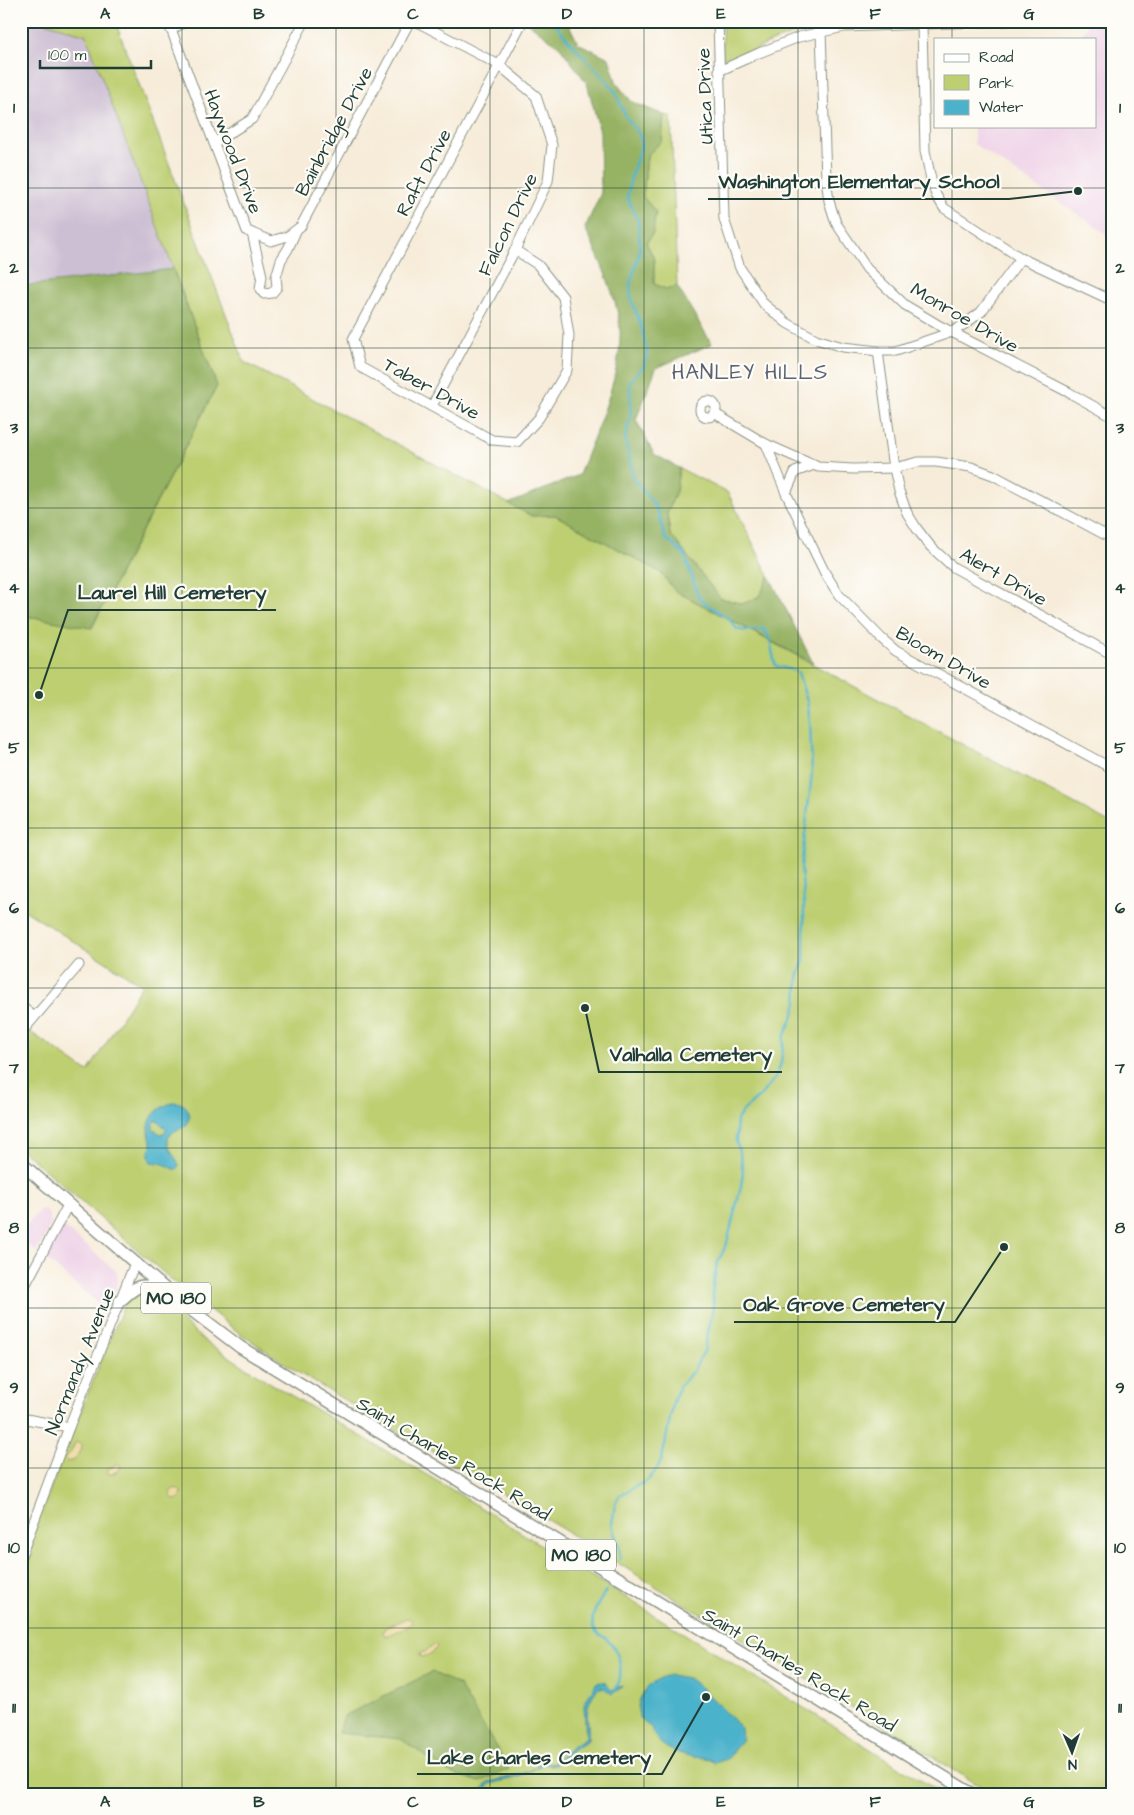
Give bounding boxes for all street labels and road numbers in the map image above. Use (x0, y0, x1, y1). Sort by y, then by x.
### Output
street label: Utica Drive (690, 47, 721, 145)
street label: Bainbridge Drive (289, 62, 381, 202)
street label: Haywood Drive (196, 85, 269, 218)
street label: Raft Drive (390, 124, 459, 221)
street label: Falcon Drive (472, 169, 545, 281)
street label: Monroe Drive (905, 276, 1023, 360)
street label: Taber Drive (378, 352, 484, 427)
street label: Alert Drive (954, 541, 1052, 613)
street label: Bloom Drive (891, 620, 996, 697)
road number: MO 180 (141, 1282, 211, 1314)
street label: Normandy Avenue (39, 1284, 123, 1440)
street label: Saint Charles Rock Road (351, 1391, 556, 1528)
road number: MO 180 (546, 1540, 616, 1570)
street label: Saint Charles Rock Road (697, 1602, 902, 1739)

